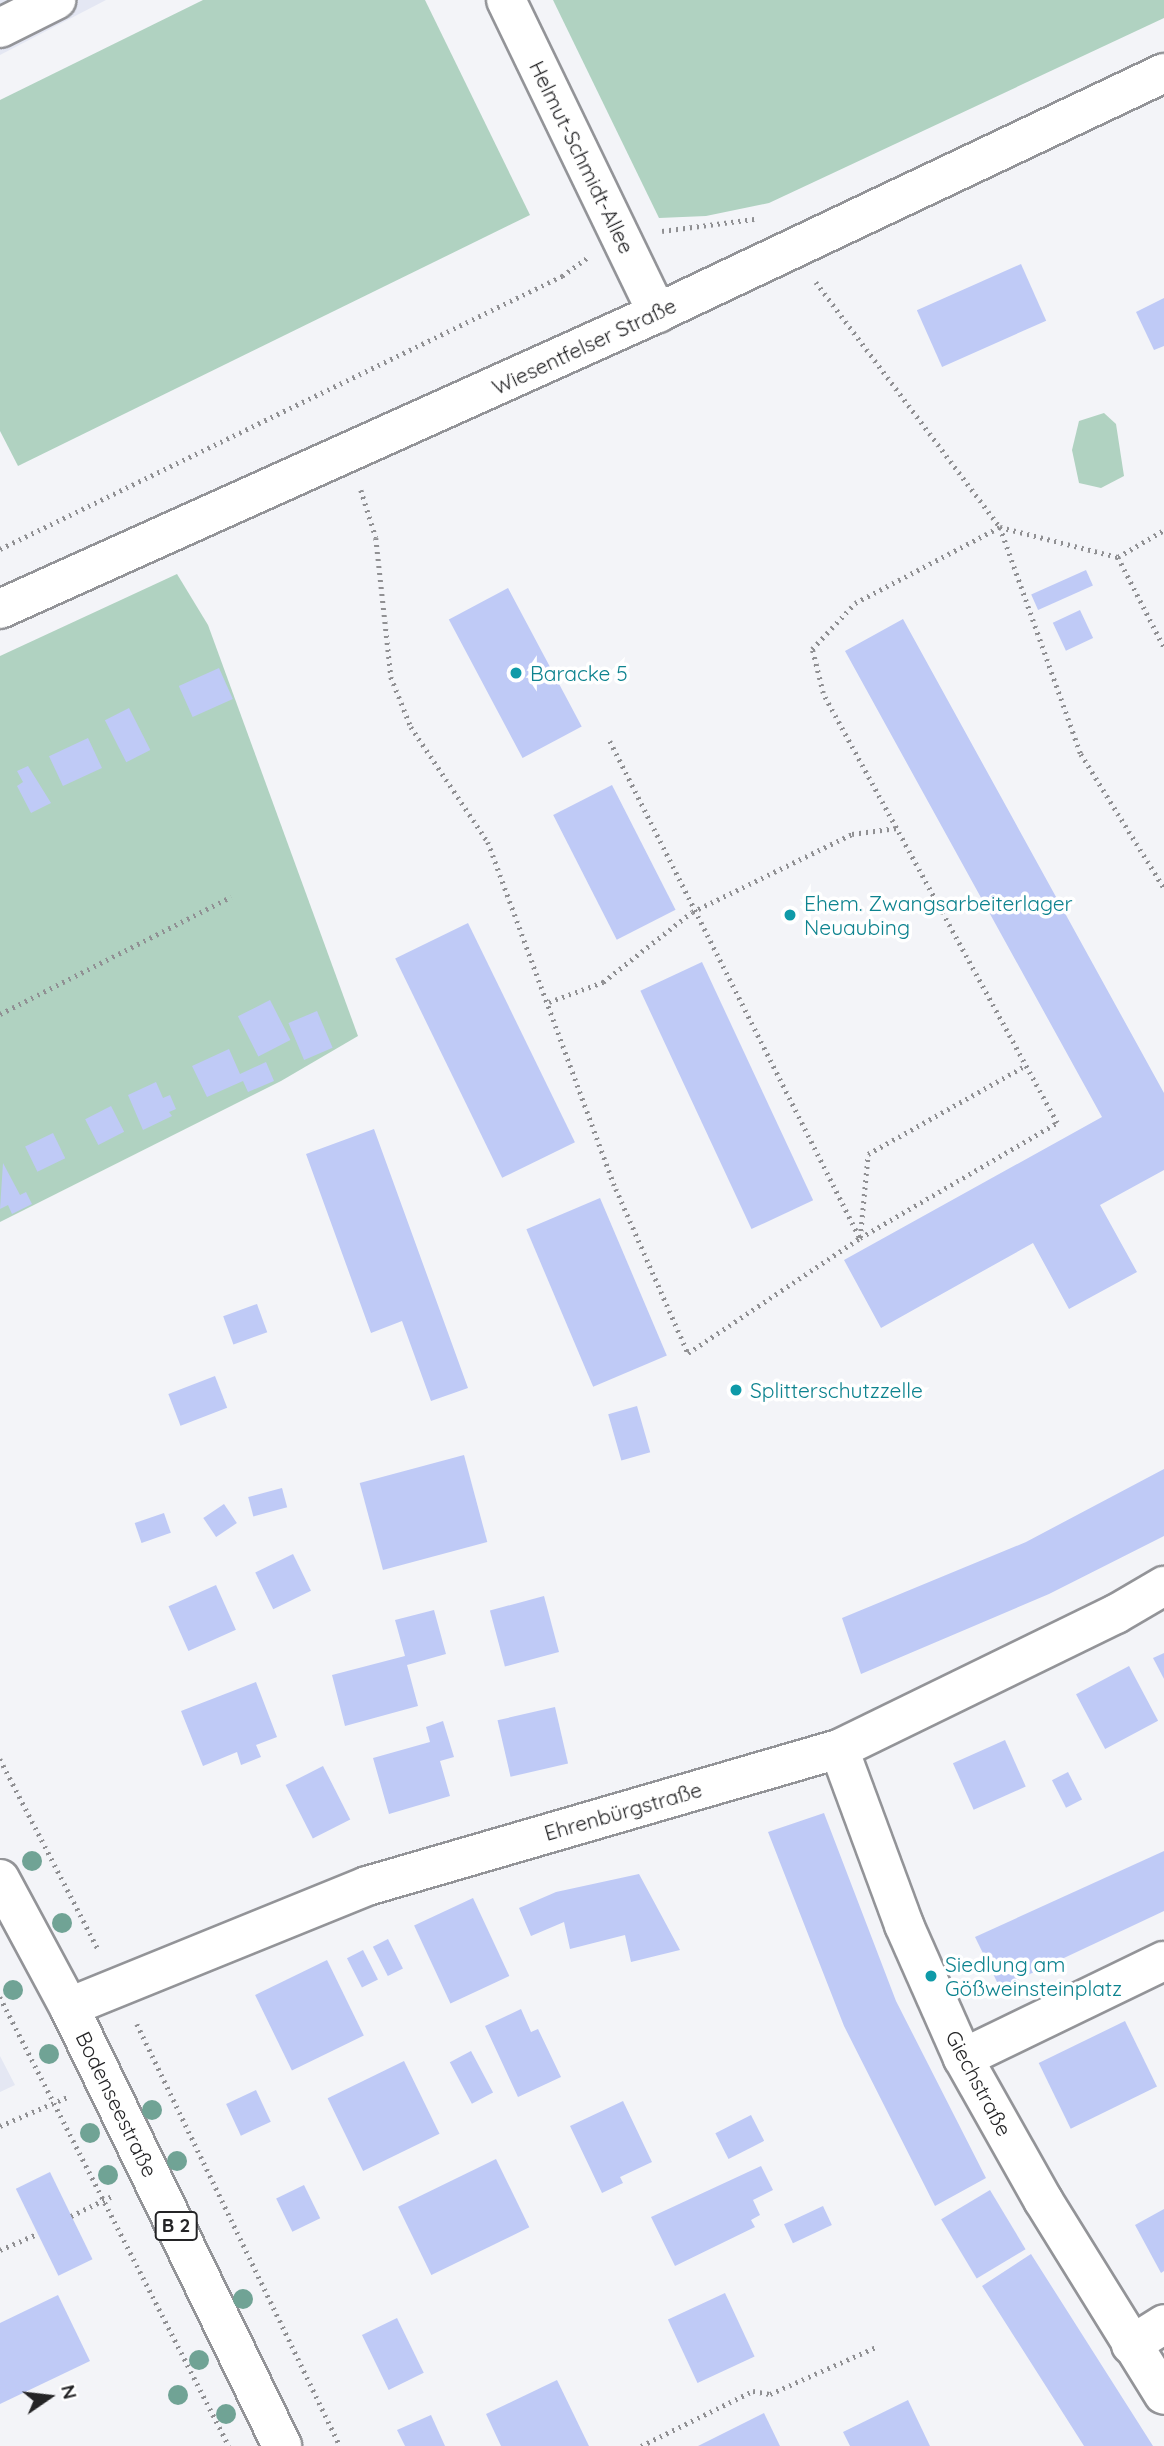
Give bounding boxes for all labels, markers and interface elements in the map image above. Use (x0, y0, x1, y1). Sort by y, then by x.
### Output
street label: Helmut-Schmidt-Allee (524, 57, 640, 257)
street label: Wiesentfelser Straße (488, 292, 680, 400)
place label: Baracke 5 (530, 660, 628, 686)
marker: Baracke 5 (508, 665, 524, 681)
place label: Ehem. Zwangsarbeiterlager Neuaubing (804, 890, 1073, 940)
marker: Ehem. Zwangsarbeiterlager Neuaubing (782, 907, 798, 923)
place label: Splitterschutzzelle (750, 1377, 923, 1403)
marker: Splitterschutzzelle (728, 1382, 744, 1398)
street label: Ehrenbürgstraße (541, 1776, 705, 1846)
place label: Siedlung am Gößweinsteinplatz (945, 1951, 1122, 2001)
marker: Siedlung am Gößweinsteinplatz (923, 1968, 939, 1984)
street label: Giechstraße (941, 2026, 1017, 2140)
street label: Bodenseestraße (71, 2027, 163, 2181)
road number: B 2 (153, 2210, 199, 2242)
north arrow (14, 2362, 84, 2432)
text: N (56, 2382, 83, 2402)

